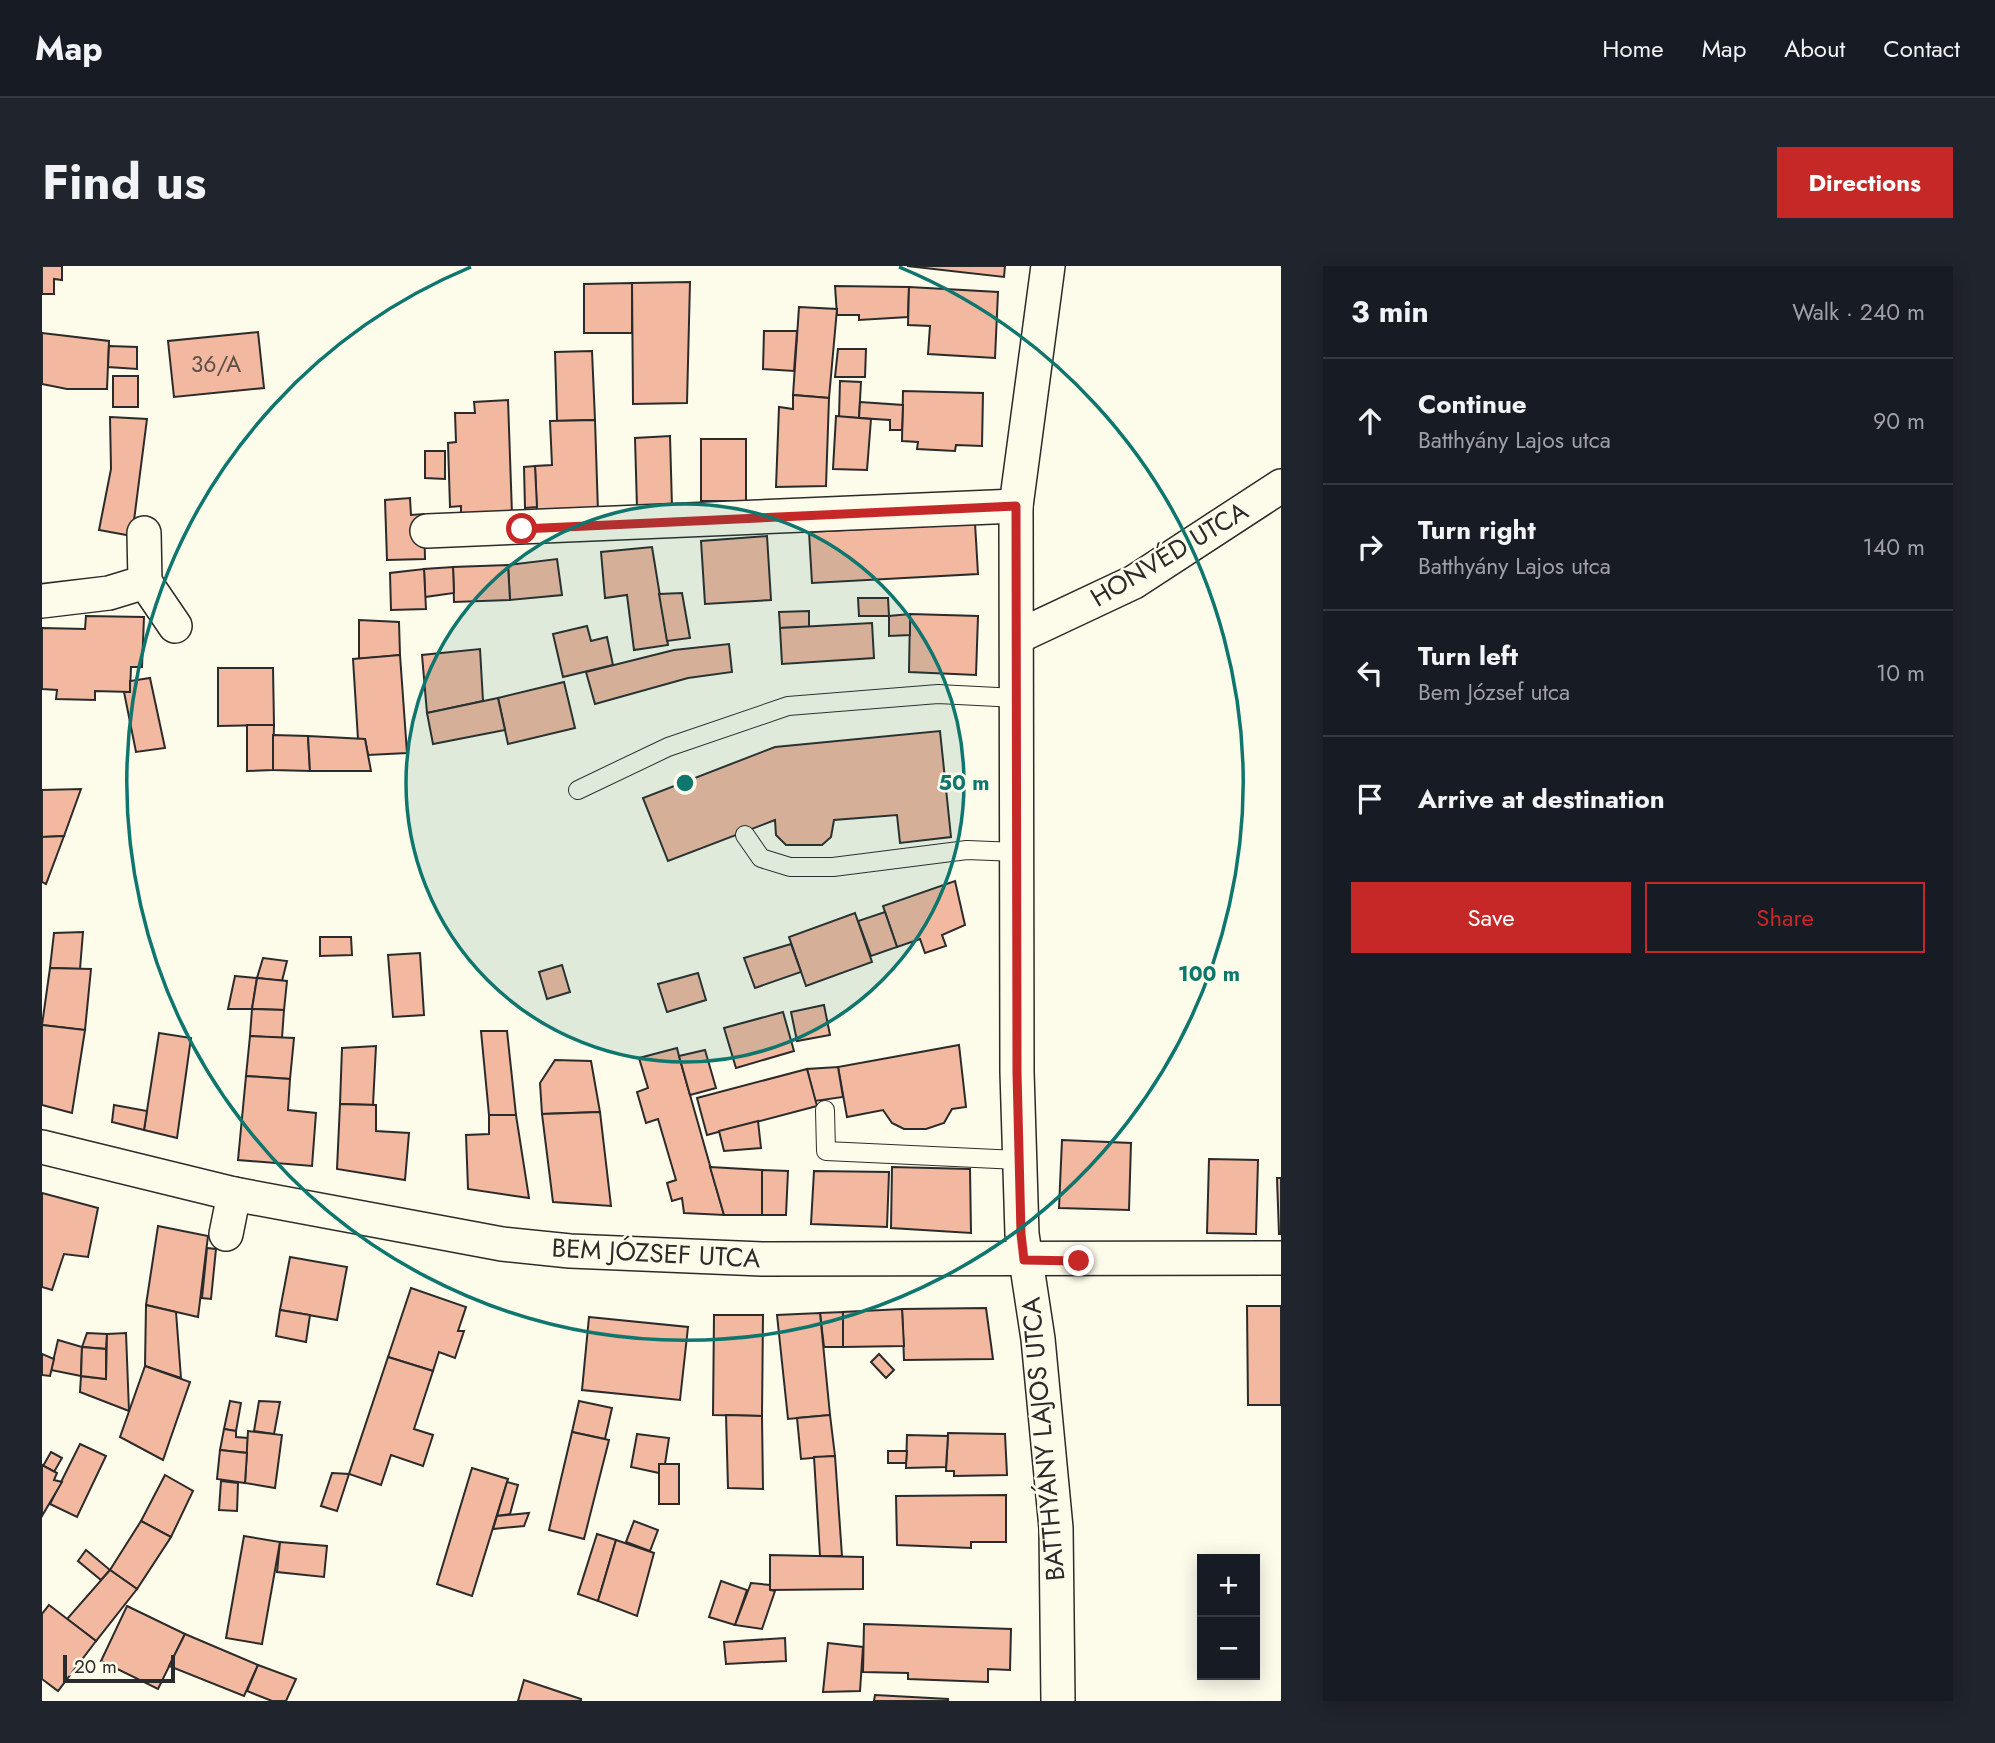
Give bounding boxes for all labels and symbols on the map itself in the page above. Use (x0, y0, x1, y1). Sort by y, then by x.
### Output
house number: 36/A (191, 347, 242, 381)
street label: HONVÉD UTCA (1083, 491, 1256, 616)
route start (506, 513, 537, 544)
text: 50 m (939, 768, 989, 798)
centre of rings (673, 771, 697, 795)
text: 100 m (1178, 959, 1240, 989)
street label: BEM JÓZSEF UTCA (551, 1229, 762, 1277)
route end (1063, 1245, 1094, 1276)
street label: BATTHYÁNY LAJOS UTCA (1012, 1295, 1074, 1583)
scale bar (63, 1652, 175, 1684)

